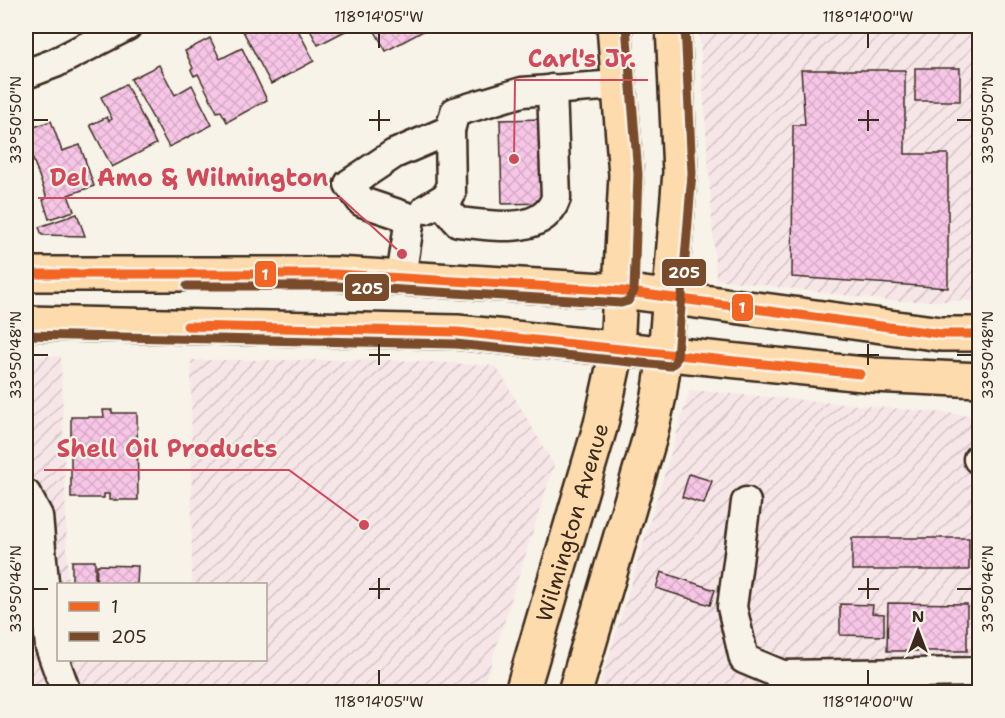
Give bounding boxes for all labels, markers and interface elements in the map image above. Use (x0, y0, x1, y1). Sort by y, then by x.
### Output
text: 118°14'05"W (334, 7, 424, 27)
text: 118°14'00"W (823, 7, 913, 27)
callout: Carl's Jr. (515, 38, 648, 80)
text: Carl's Jr. (528, 43, 636, 75)
text: 33°50'50"N (6, 76, 26, 164)
text: 33°50'50"N (978, 76, 998, 164)
callout: Del Amo & Wilmington (38, 156, 341, 198)
text: Del Amo & Wilmington (50, 162, 328, 194)
line badge: 205 (661, 258, 707, 287)
line badge: 1 (254, 260, 277, 288)
text: 205 (668, 262, 700, 283)
text: 1 (261, 264, 269, 285)
line badge: 205 (344, 273, 390, 302)
text: 205 (351, 278, 383, 299)
line badge: 1 (731, 293, 754, 322)
text: 1 (738, 297, 746, 318)
text: 33°50'48"N (6, 311, 26, 399)
text: 33°50'48"N (978, 311, 998, 399)
street label: Wilmington Avenue (530, 419, 616, 625)
callout: Shell Oil Products (44, 428, 289, 470)
text: Shell Oil Products (57, 433, 277, 465)
text: 33°50'46"N (6, 545, 26, 633)
text: 33°50'46"N (978, 545, 998, 633)
legend (57, 583, 267, 661)
text: 1 (111, 595, 119, 619)
north arrow (888, 601, 948, 661)
text: N (912, 606, 924, 627)
text: 205 (111, 625, 146, 649)
text: 118°14'05"W (334, 692, 424, 712)
text: 118°14'00"W (823, 692, 913, 712)

